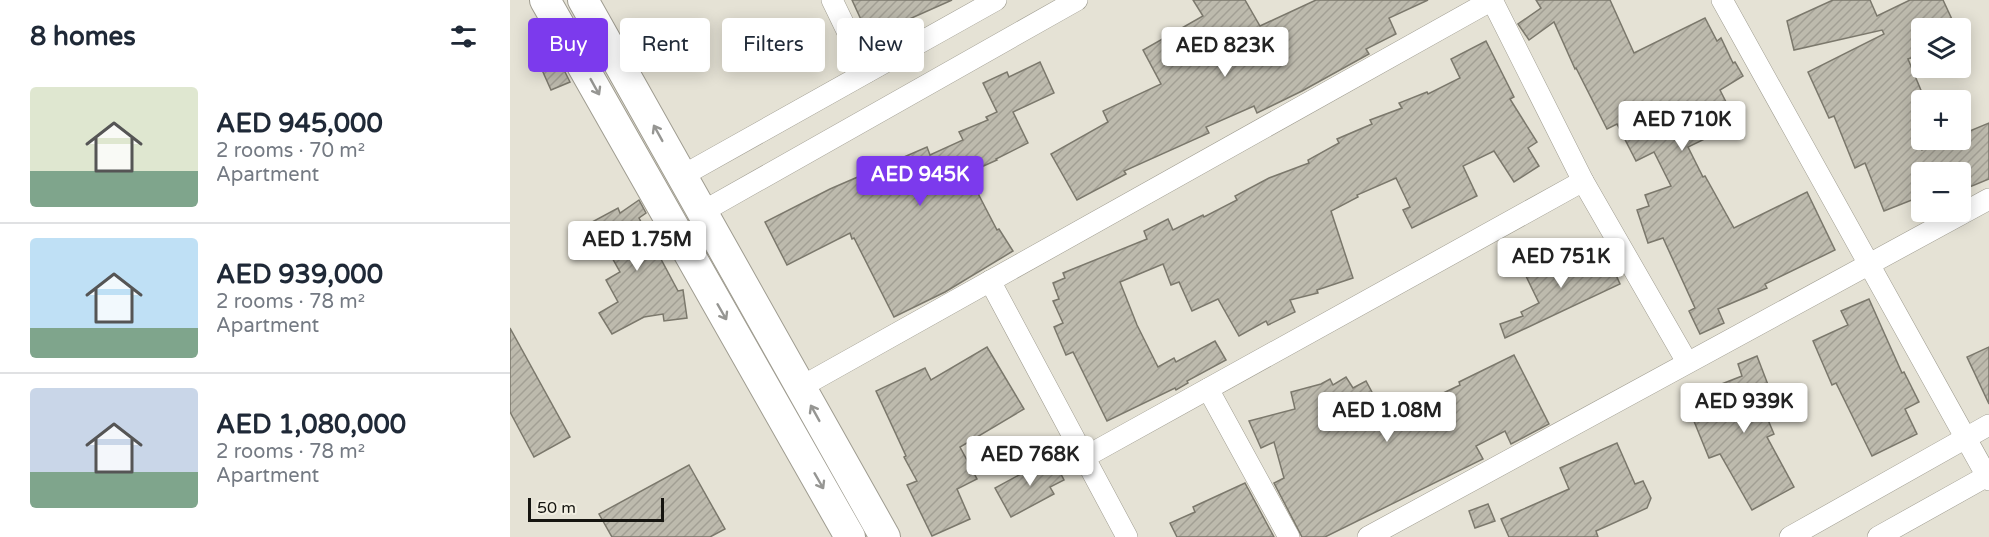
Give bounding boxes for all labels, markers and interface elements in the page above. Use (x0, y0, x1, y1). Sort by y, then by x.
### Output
chip: Buy (528, 18, 608, 72)
chip: Rent (620, 18, 710, 72)
chip: Filters (722, 18, 825, 72)
chip: New (837, 18, 924, 72)
map controls (1911, 18, 1971, 222)
button: layers (1911, 18, 1971, 78)
icon: filters (447, 20, 480, 53)
text: 8 homes (30, 21, 136, 52)
pin: AED 823K (1163, 27, 1287, 78)
text: AED 823K (1176, 34, 1274, 58)
one-way arrow (590, 78, 601, 96)
button: + (1911, 90, 1971, 150)
pin: AED 710K (1620, 101, 1744, 152)
text: AED 945,000 (216, 108, 383, 139)
text: AED 710K (1633, 108, 1731, 132)
icon: home (78, 111, 150, 183)
one-way arrow (652, 125, 664, 142)
text: 2 rooms · 70 m² (216, 139, 365, 163)
pin: AED 945K (858, 156, 982, 207)
button: − (1911, 162, 1971, 222)
text: Apartment (216, 163, 319, 187)
text: AED 945K (871, 163, 969, 187)
pin: AED 1.75M (568, 221, 706, 272)
text: AED 1.75M (582, 228, 692, 252)
pin: AED 751K (1499, 238, 1623, 289)
text: AED 751K (1512, 245, 1610, 269)
text: AED 939,000 (216, 259, 383, 290)
icon: home (78, 262, 150, 334)
text: 2 rooms · 78 m² (216, 290, 365, 314)
one-way arrow (717, 303, 729, 320)
text: Apartment (216, 314, 319, 338)
pin: AED 939K (1682, 383, 1806, 434)
text: AED 939K (1695, 390, 1793, 414)
pin: AED 1.08M (1318, 392, 1456, 443)
text: AED 1.08M (1332, 399, 1442, 423)
one-way arrow (809, 405, 821, 422)
text: AED 1,080,000 (216, 409, 406, 440)
icon: home (78, 412, 150, 484)
pin: AED 768K (968, 436, 1092, 487)
text: 2 rooms · 78 m² (216, 440, 365, 464)
text: AED 768K (981, 443, 1079, 467)
text: Apartment (216, 464, 319, 488)
one-way arrow (813, 473, 825, 490)
scale bar (528, 495, 664, 522)
text: 50 m (537, 498, 576, 518)

